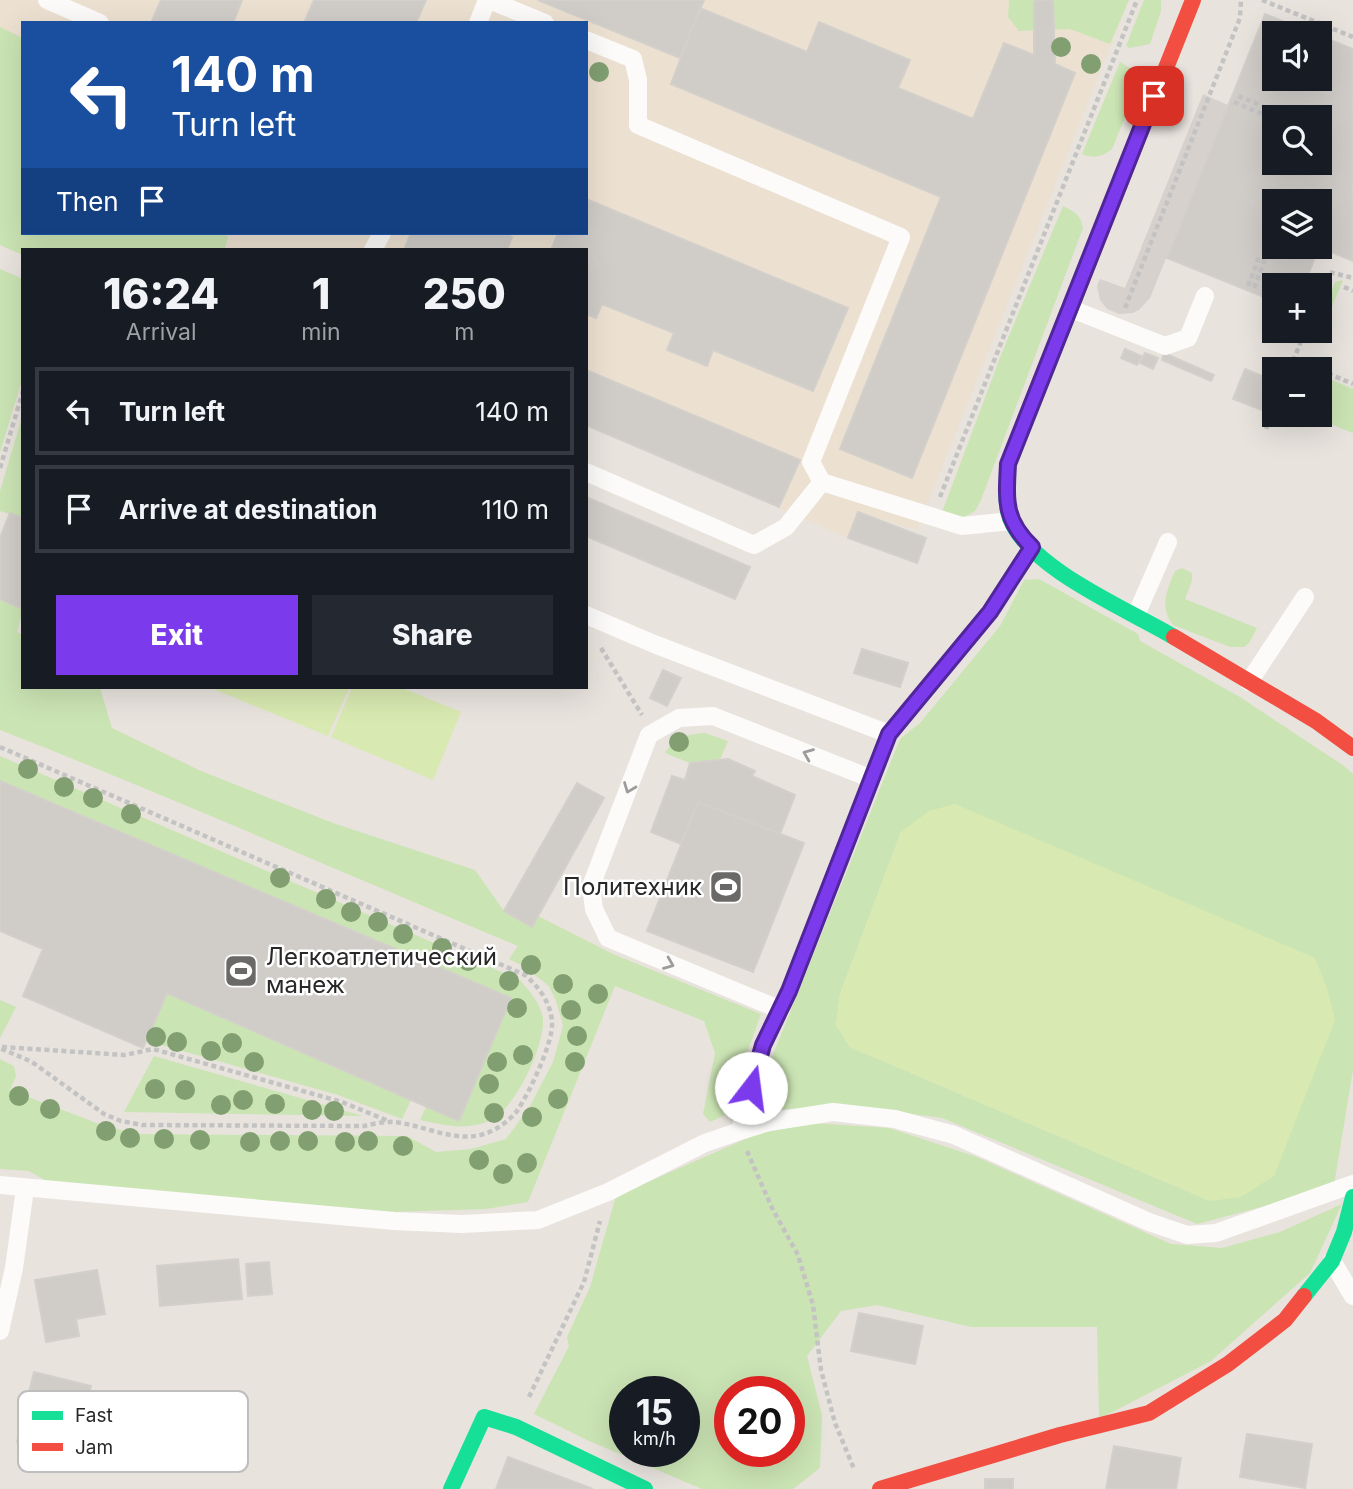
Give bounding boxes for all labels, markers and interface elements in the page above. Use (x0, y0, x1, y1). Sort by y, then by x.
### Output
map controls (1262, 21, 1332, 427)
button: sound (1262, 21, 1332, 91)
text: 140 m (171, 45, 315, 104)
icon: left (56, 49, 147, 140)
pin (1124, 66, 1184, 126)
icon: arrive (1135, 77, 1173, 115)
text: Turn left (171, 105, 296, 144)
button: search (1262, 105, 1332, 175)
icon: arrive (133, 182, 171, 220)
text: Then (56, 186, 119, 217)
button: layers (1262, 189, 1332, 259)
text: 16:24 (103, 268, 219, 319)
text: 1 (312, 268, 330, 319)
text: 250 (423, 268, 506, 319)
button: + (1262, 273, 1332, 343)
text: Arrival (126, 318, 197, 346)
text: min (301, 318, 341, 346)
text: m (454, 318, 474, 346)
button: − (1262, 357, 1332, 427)
icon: left (60, 392, 98, 430)
text: Turn left (119, 396, 225, 427)
text: 140 m (475, 396, 549, 427)
icon: arrive (60, 490, 98, 528)
text: Arrive at destination (119, 494, 378, 525)
text: 110 m (481, 494, 549, 525)
button: Exit (56, 595, 298, 675)
button: Share (312, 595, 553, 675)
one-way arrow (803, 748, 815, 762)
one-way arrow (623, 781, 637, 793)
sports icon: Политехник (707, 868, 745, 906)
place label: Политехник (563, 872, 702, 901)
place label: Легкоатлетический манеж (266, 942, 497, 999)
sports icon: Легкоатлетический манеж (222, 952, 260, 990)
one-way arrow (663, 956, 675, 970)
position arrow (714, 1051, 788, 1125)
speed limit sign: 20 (714, 1376, 805, 1467)
legend (18, 1391, 248, 1472)
text: 15 (636, 1391, 673, 1433)
text: Fast (75, 1404, 113, 1427)
text: km/h (633, 1428, 676, 1449)
text: Jam (75, 1436, 113, 1459)

